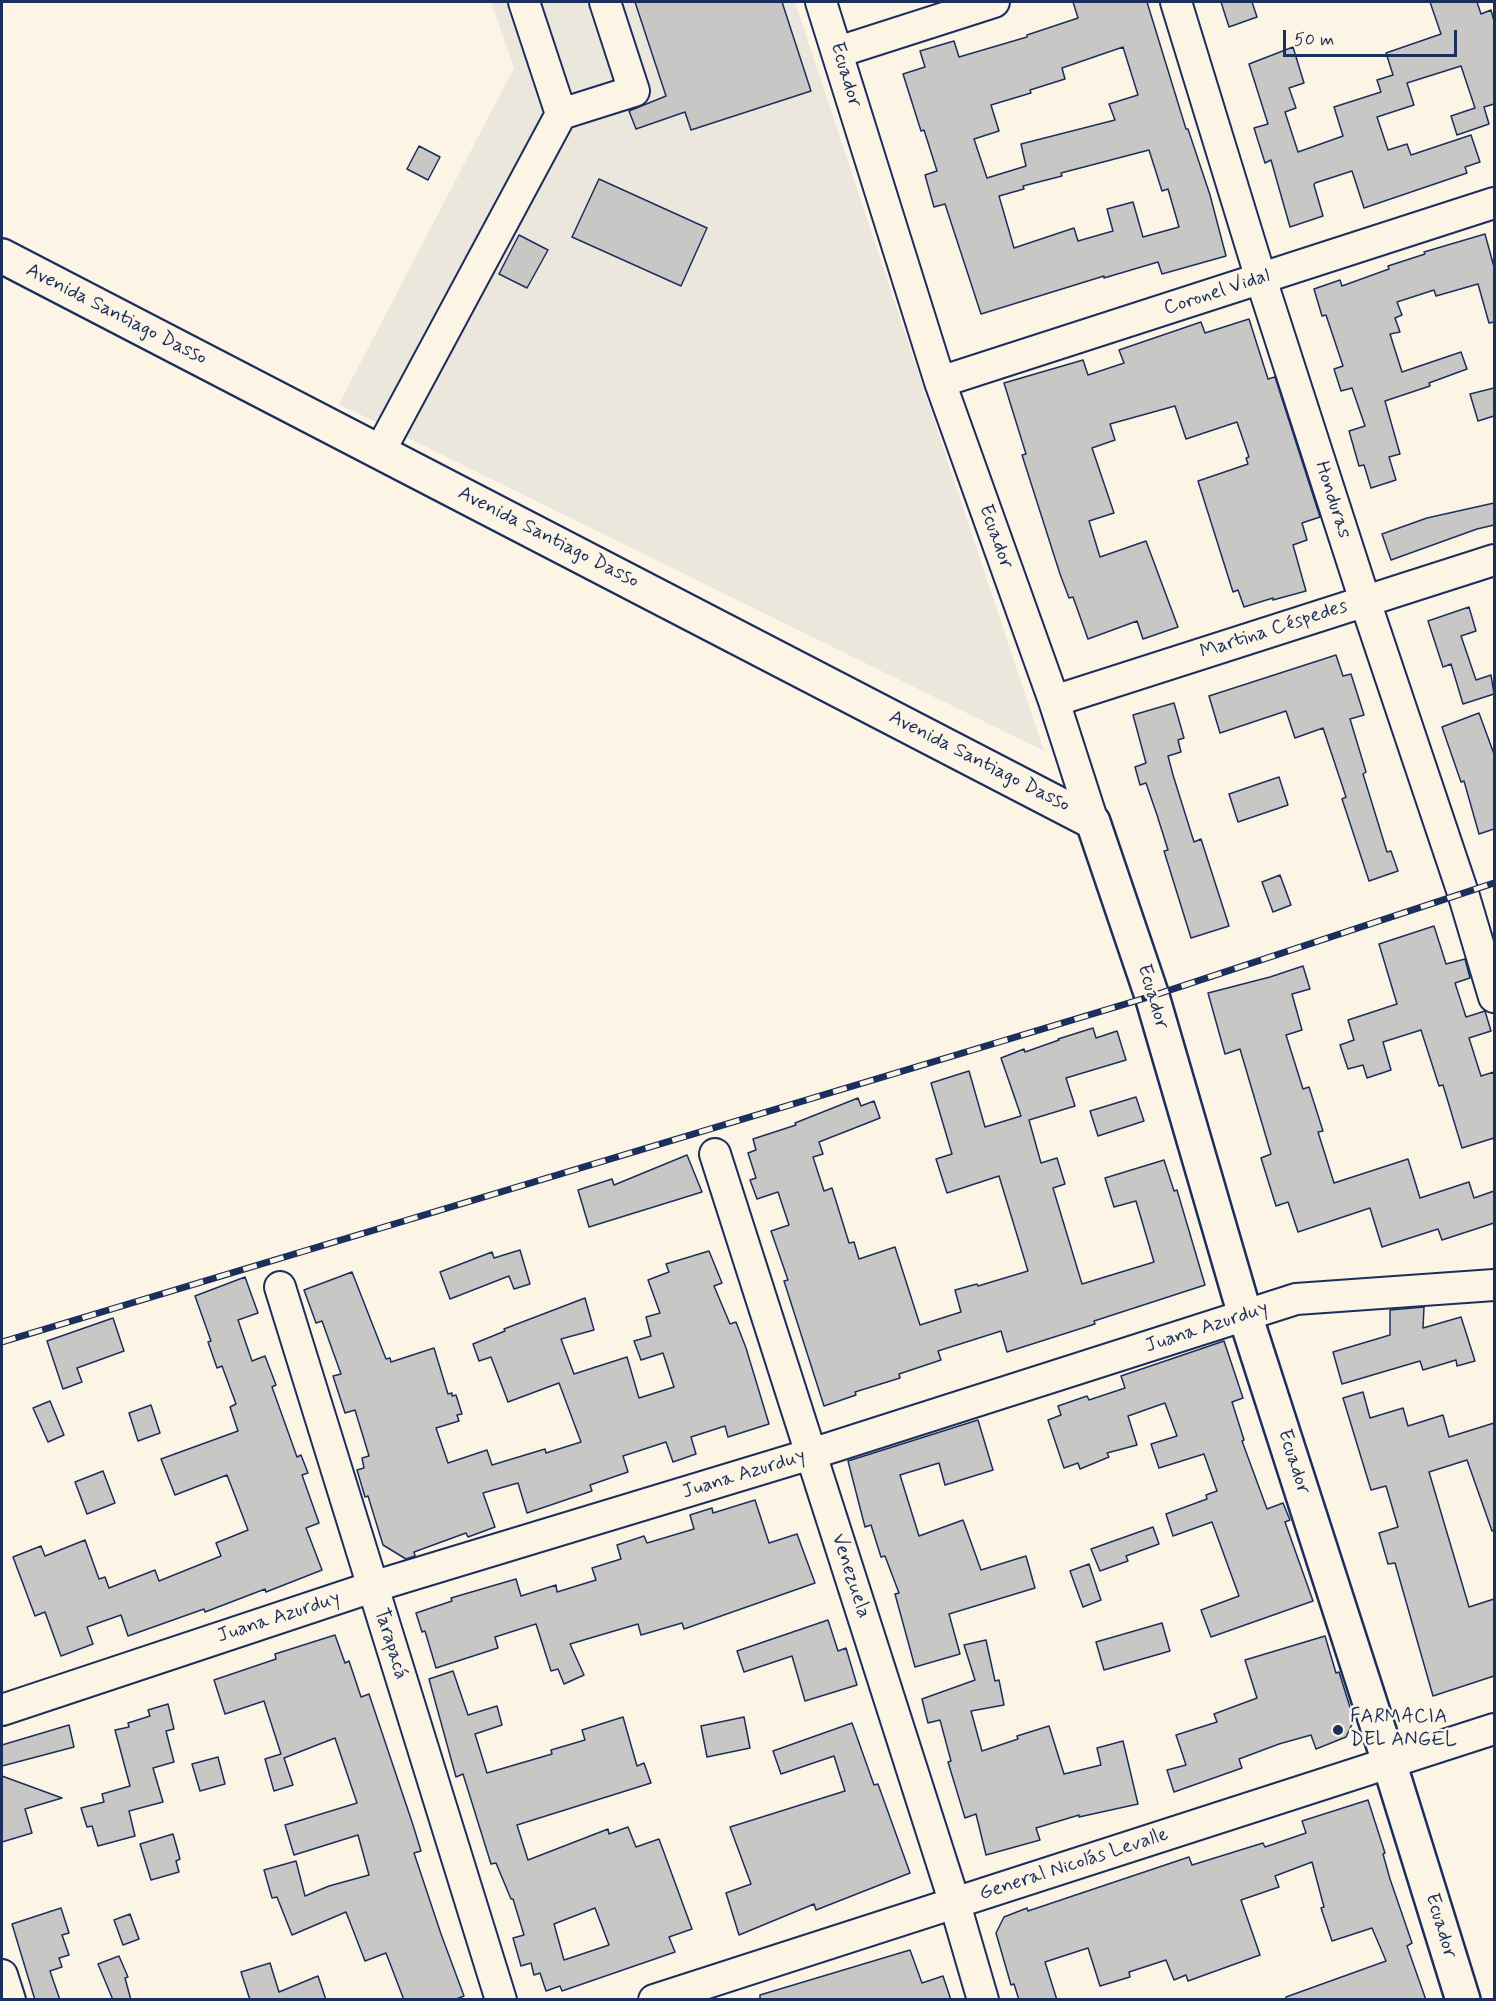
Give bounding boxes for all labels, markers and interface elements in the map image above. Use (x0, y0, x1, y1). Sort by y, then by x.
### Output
scale bar (1286, 18, 1460, 56)
text: 50 m (1294, 28, 1334, 52)
street label: Ecuador (824, 40, 866, 110)
street label: Avenida Santiago Dasso (21, 259, 211, 371)
street label: Coronel Vidal (1161, 265, 1273, 321)
street label: Honduras (1308, 458, 1356, 542)
street label: Avenida Santiago Dasso (453, 482, 643, 594)
street label: Ecuador (972, 502, 1018, 572)
street label: Martina Céspedes (1197, 595, 1351, 665)
street label: Avenida Santiago Dasso (884, 706, 1074, 818)
street label: Ecuador (1131, 962, 1173, 1032)
street label: Juana Azurduy (1143, 1297, 1271, 1359)
street label: Ecuador (1271, 1427, 1315, 1497)
street label: Juana Azurduy (679, 1445, 809, 1505)
street label: Venezuela (825, 1531, 875, 1621)
street label: Juana Azurduy (215, 1587, 343, 1649)
street label: Tarapacá (368, 1605, 412, 1683)
place label: FARMACIA DEL ANGEL (1350, 1706, 1457, 1753)
marker: FARMACIA DEL ANGEL (1331, 1723, 1345, 1737)
street label: General Nicolás Levalle (976, 1823, 1172, 1907)
street label: Ecuador (1419, 1891, 1461, 1961)

